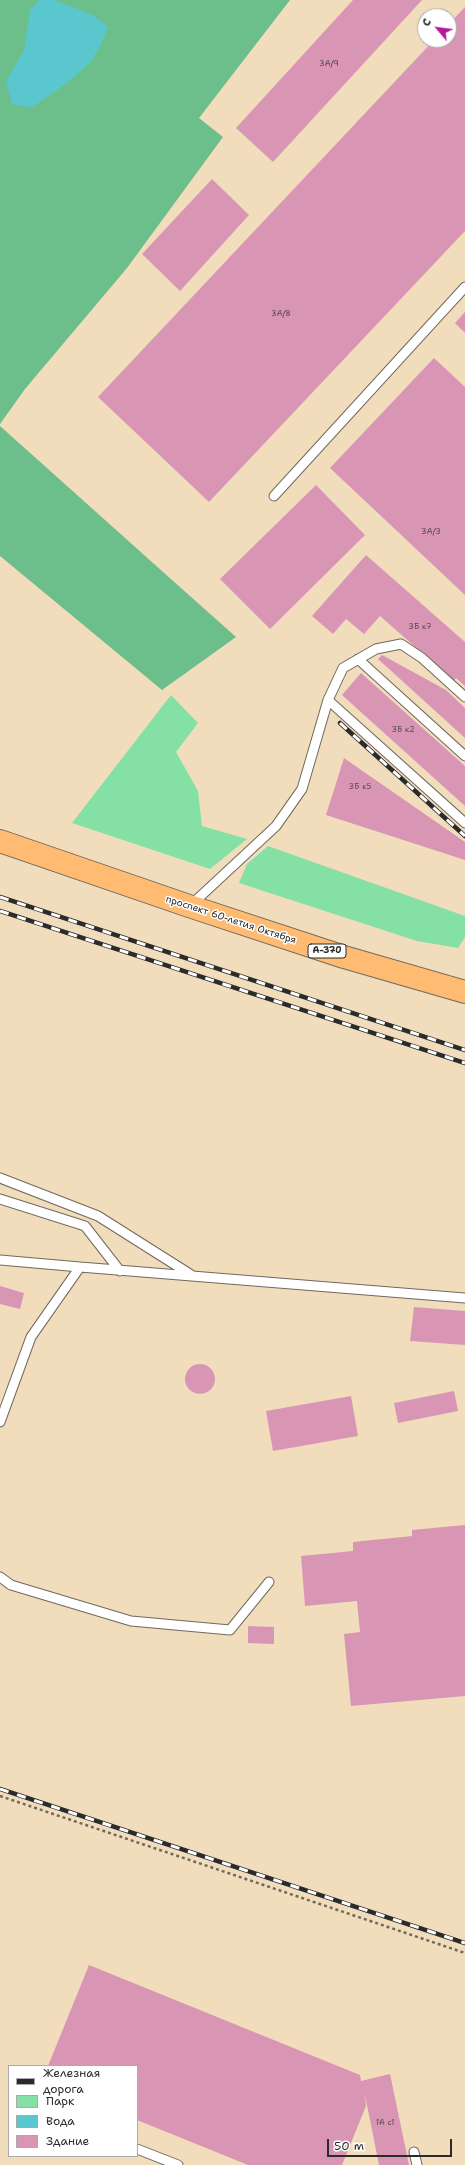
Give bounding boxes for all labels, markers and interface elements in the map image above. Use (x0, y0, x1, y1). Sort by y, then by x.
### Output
north arrow (417, 8, 457, 48)
text: С (419, 16, 435, 29)
house number: 3А/9 (319, 59, 339, 69)
house number: 3А/8 (271, 309, 291, 319)
house number: 3А/3 (421, 527, 441, 537)
house number: 3Б к7 (408, 622, 432, 632)
house number: 3Б к2 (391, 725, 415, 735)
house number: 3Б к5 (349, 782, 371, 792)
street label: проспект 60-летия Октября (164, 893, 298, 947)
road number: А-370 (308, 944, 346, 958)
legend (8, 2065, 138, 2157)
text: Железная дорога (43, 2065, 100, 2097)
text: Парк (46, 2093, 74, 2109)
text: Вода (46, 2113, 75, 2129)
house number: 1А с1 (376, 2118, 394, 2128)
scale bar (329, 2131, 454, 2157)
text: Здание (46, 2133, 89, 2149)
text: 50 m (334, 2138, 364, 2154)

